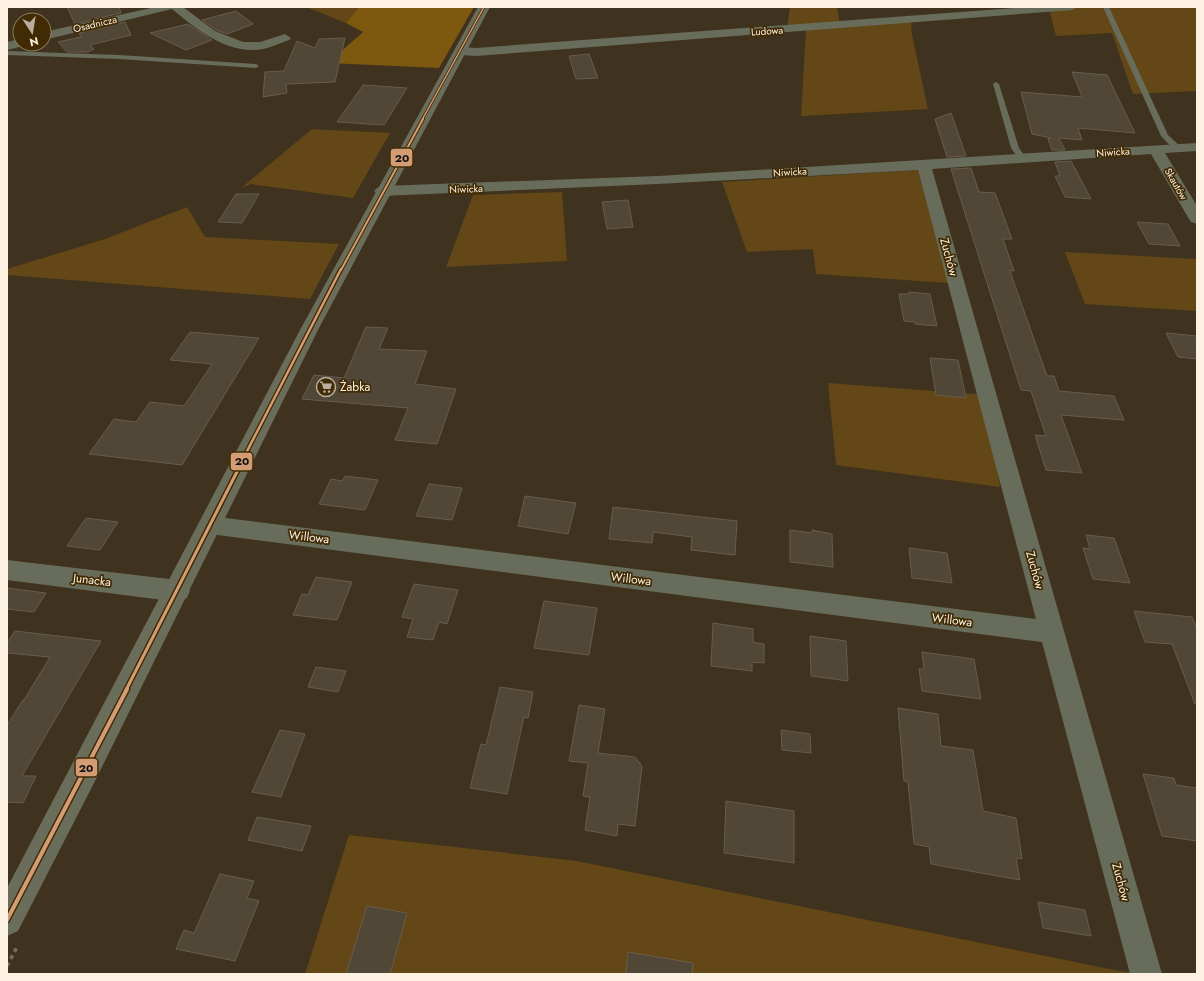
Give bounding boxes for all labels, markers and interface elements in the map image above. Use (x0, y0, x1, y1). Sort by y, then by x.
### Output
north arrow (12, 12, 52, 52)
street label: Osadnicza (72, 12, 119, 36)
street label: Ludowa (750, 22, 784, 40)
text: N (28, 33, 40, 51)
street label: Niwicka (1096, 143, 1131, 161)
line badge: 20 (390, 148, 413, 167)
text: 20 (395, 150, 409, 166)
street label: Niwicka (773, 164, 807, 180)
street label: Skautów (1161, 165, 1191, 203)
street label: Niwicka (449, 181, 483, 197)
street label: Zuchów (935, 236, 963, 279)
supermarket icon: Żabka (315, 376, 337, 398)
place label: Żabka (340, 378, 370, 396)
line badge: 20 (230, 452, 253, 471)
text: 20 (235, 453, 249, 469)
street label: Willowa (288, 526, 331, 548)
street label: Zuchów (1021, 549, 1049, 592)
street label: Willowa (610, 568, 653, 590)
street label: Junacka (70, 569, 112, 591)
street label: Willowa (931, 609, 974, 631)
line badge: 20 (75, 758, 98, 777)
text: 20 (79, 760, 93, 776)
street label: Zuchów (1107, 861, 1135, 904)

